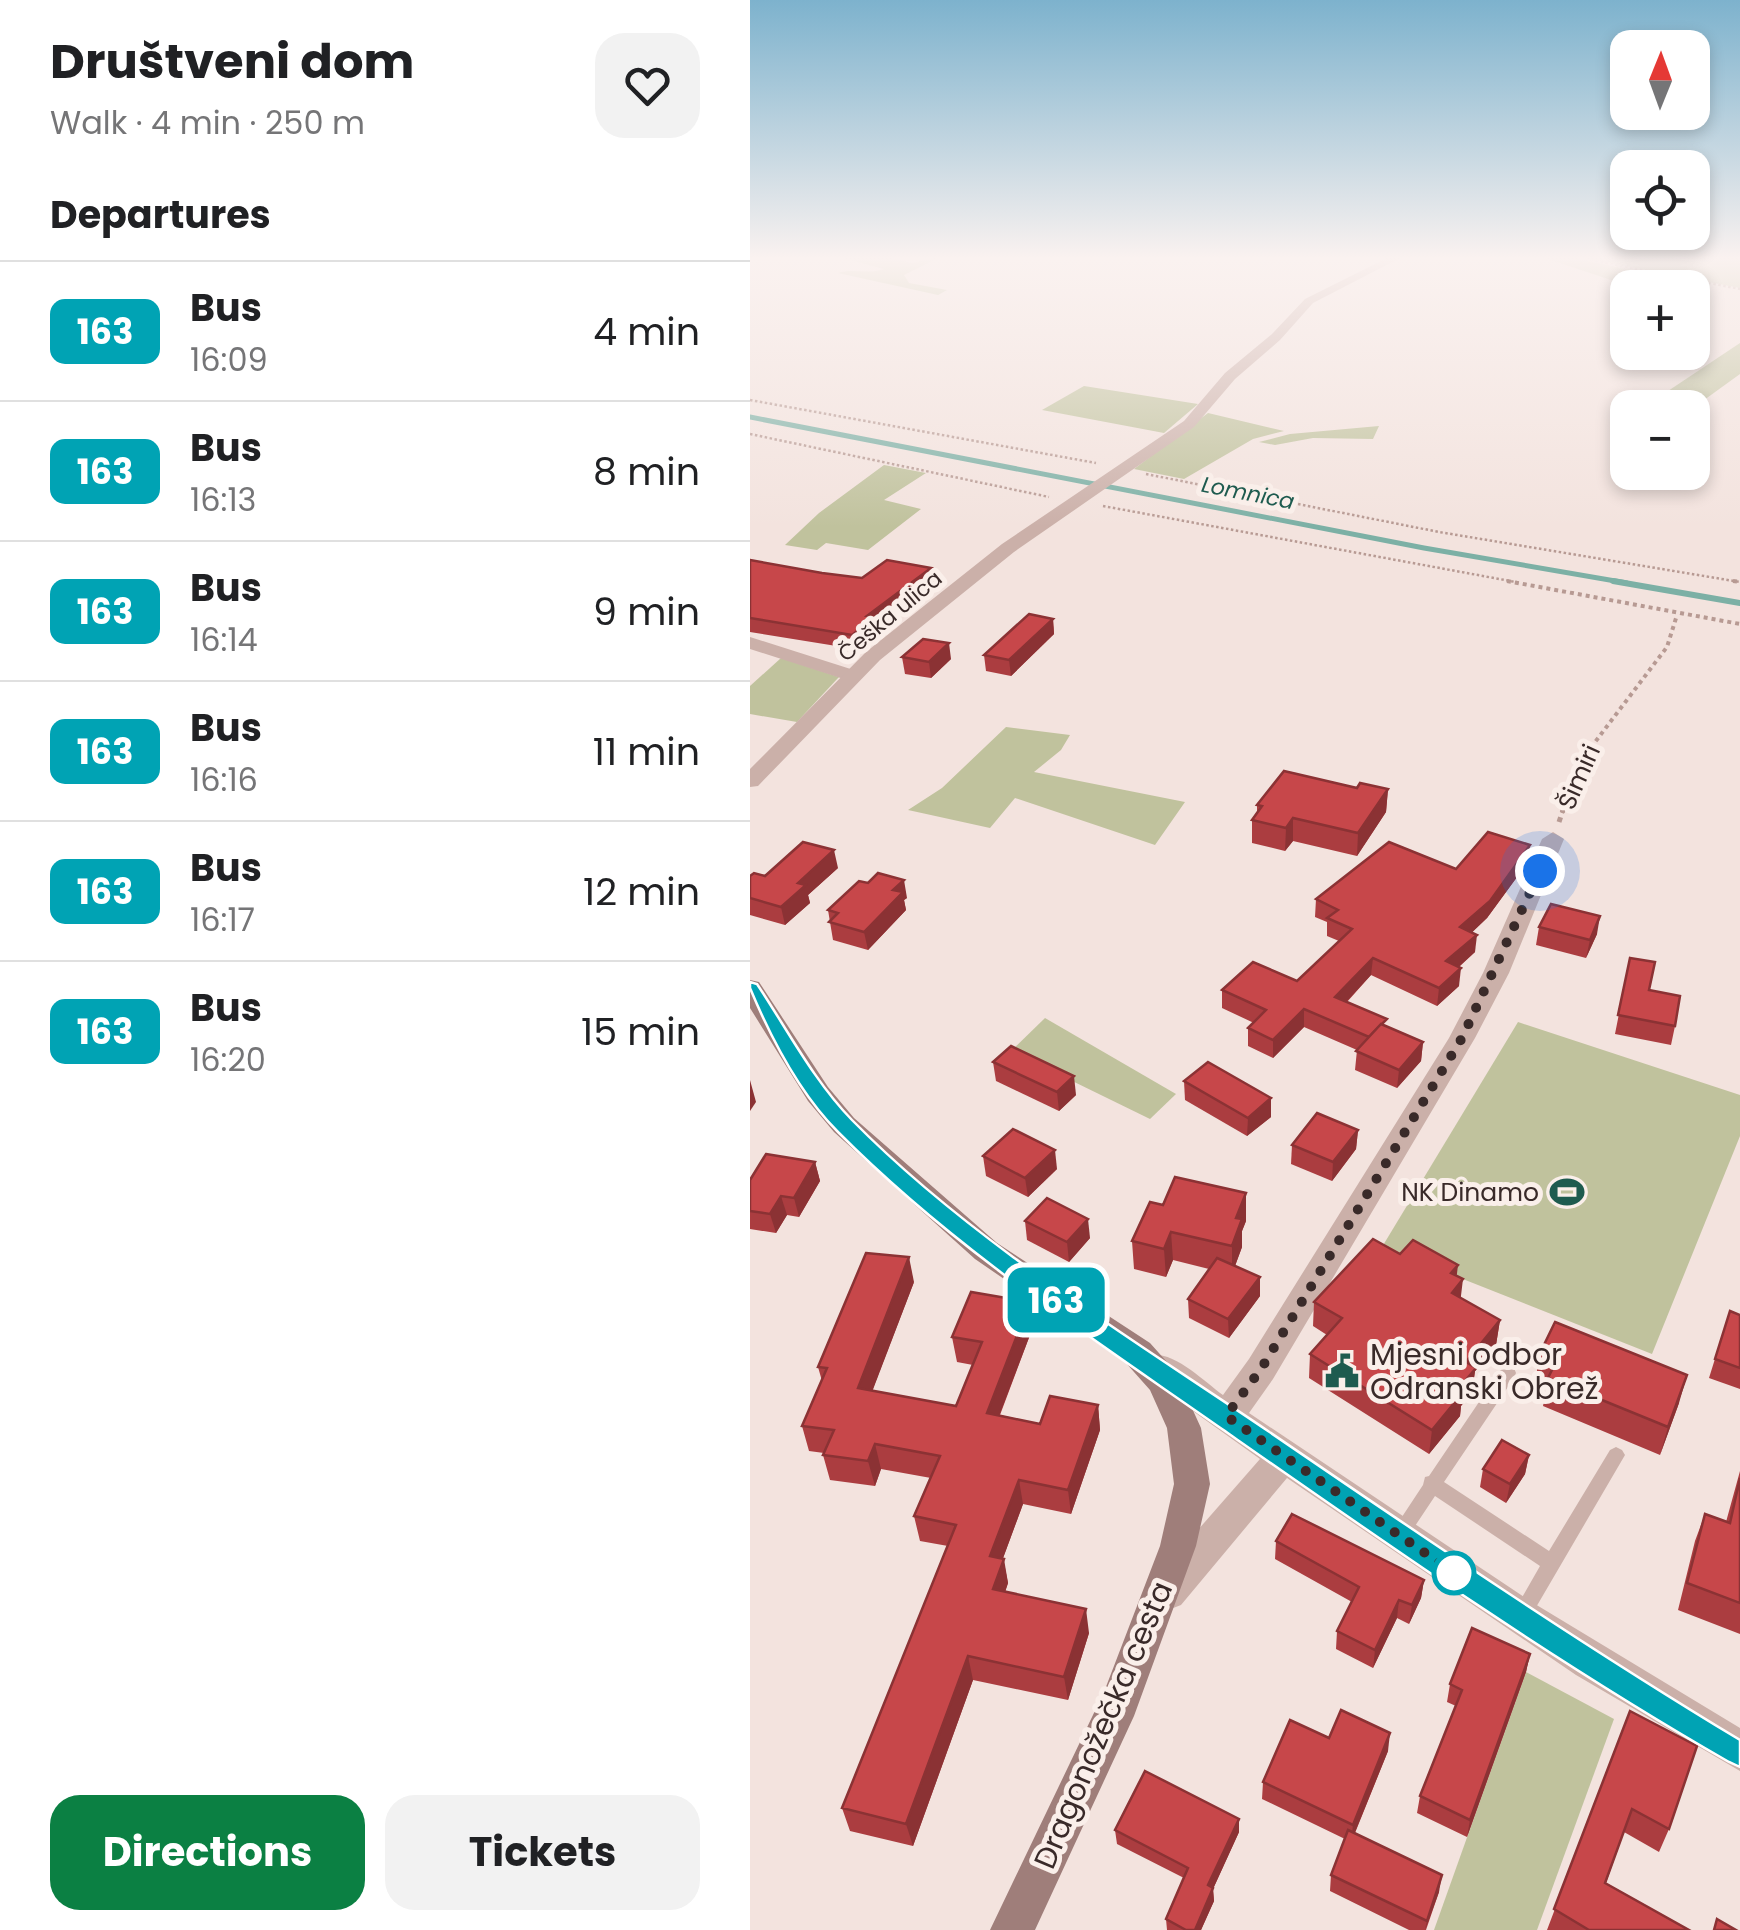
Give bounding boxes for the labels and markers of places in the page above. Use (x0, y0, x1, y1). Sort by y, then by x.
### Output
sports icon: NK Dinamo (1548, 1173, 1586, 1211)
place label: NK Dinamo (1401, 1175, 1539, 1210)
place label: Mjesni odbor Odranski Obrež (1370, 1333, 1598, 1410)
public building icon: Mjesni odbor Odranski Obrež (1323, 1352, 1361, 1390)
unlabelled marker (1433, 1552, 1475, 1594)

